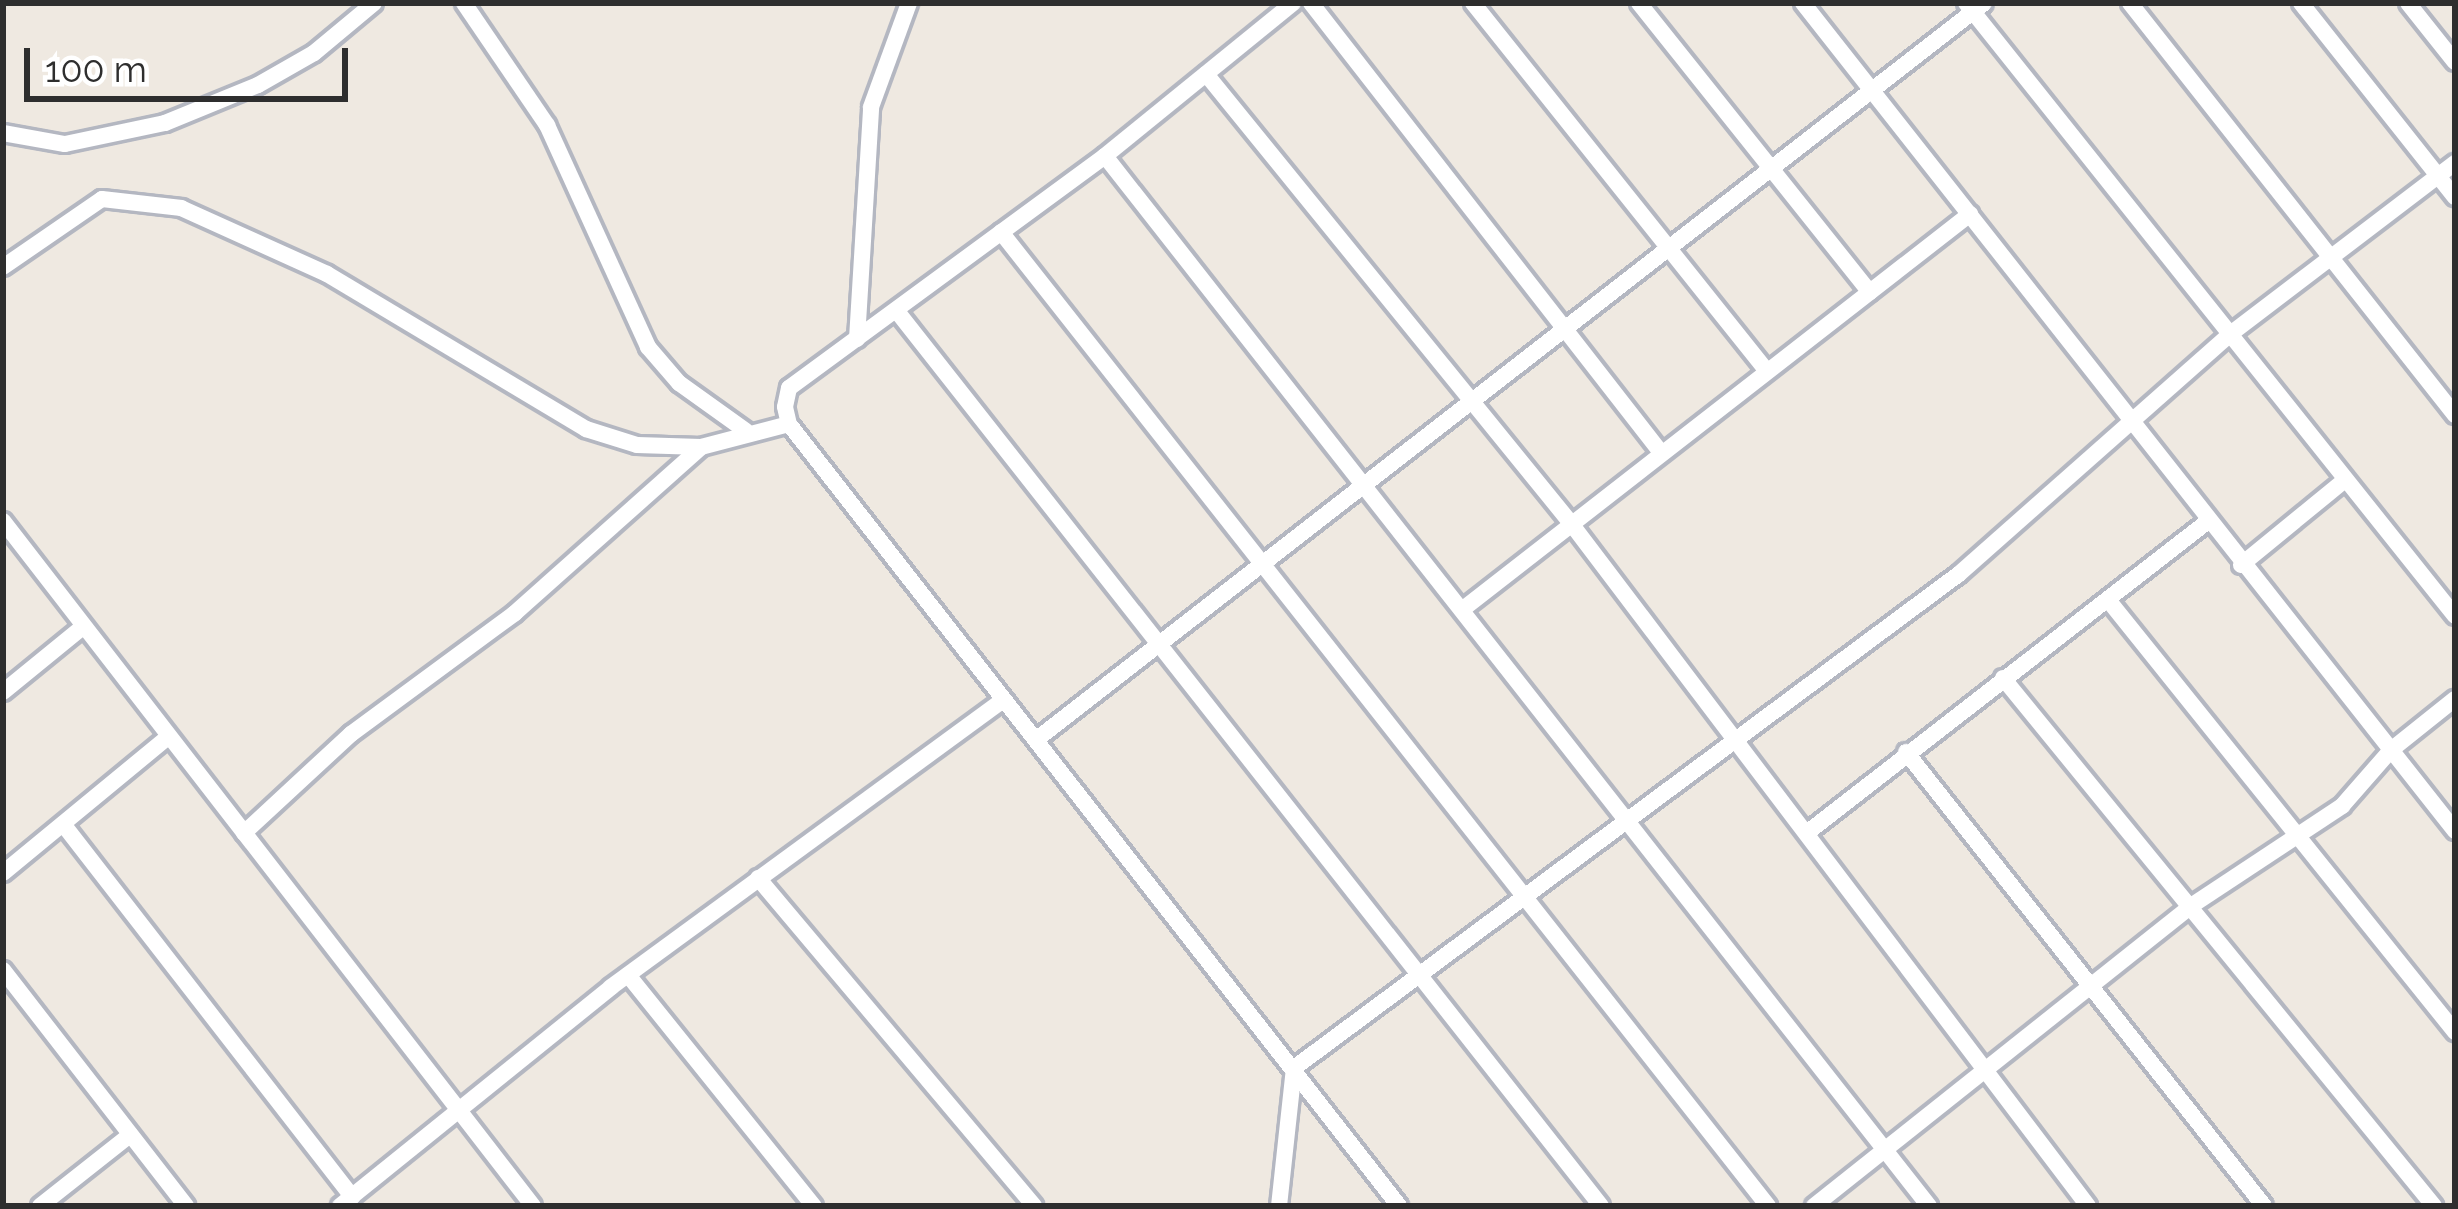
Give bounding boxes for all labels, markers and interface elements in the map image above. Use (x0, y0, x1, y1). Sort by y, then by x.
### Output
scale bar (30, 24, 354, 98)
text: 100 m (45, 48, 147, 90)

